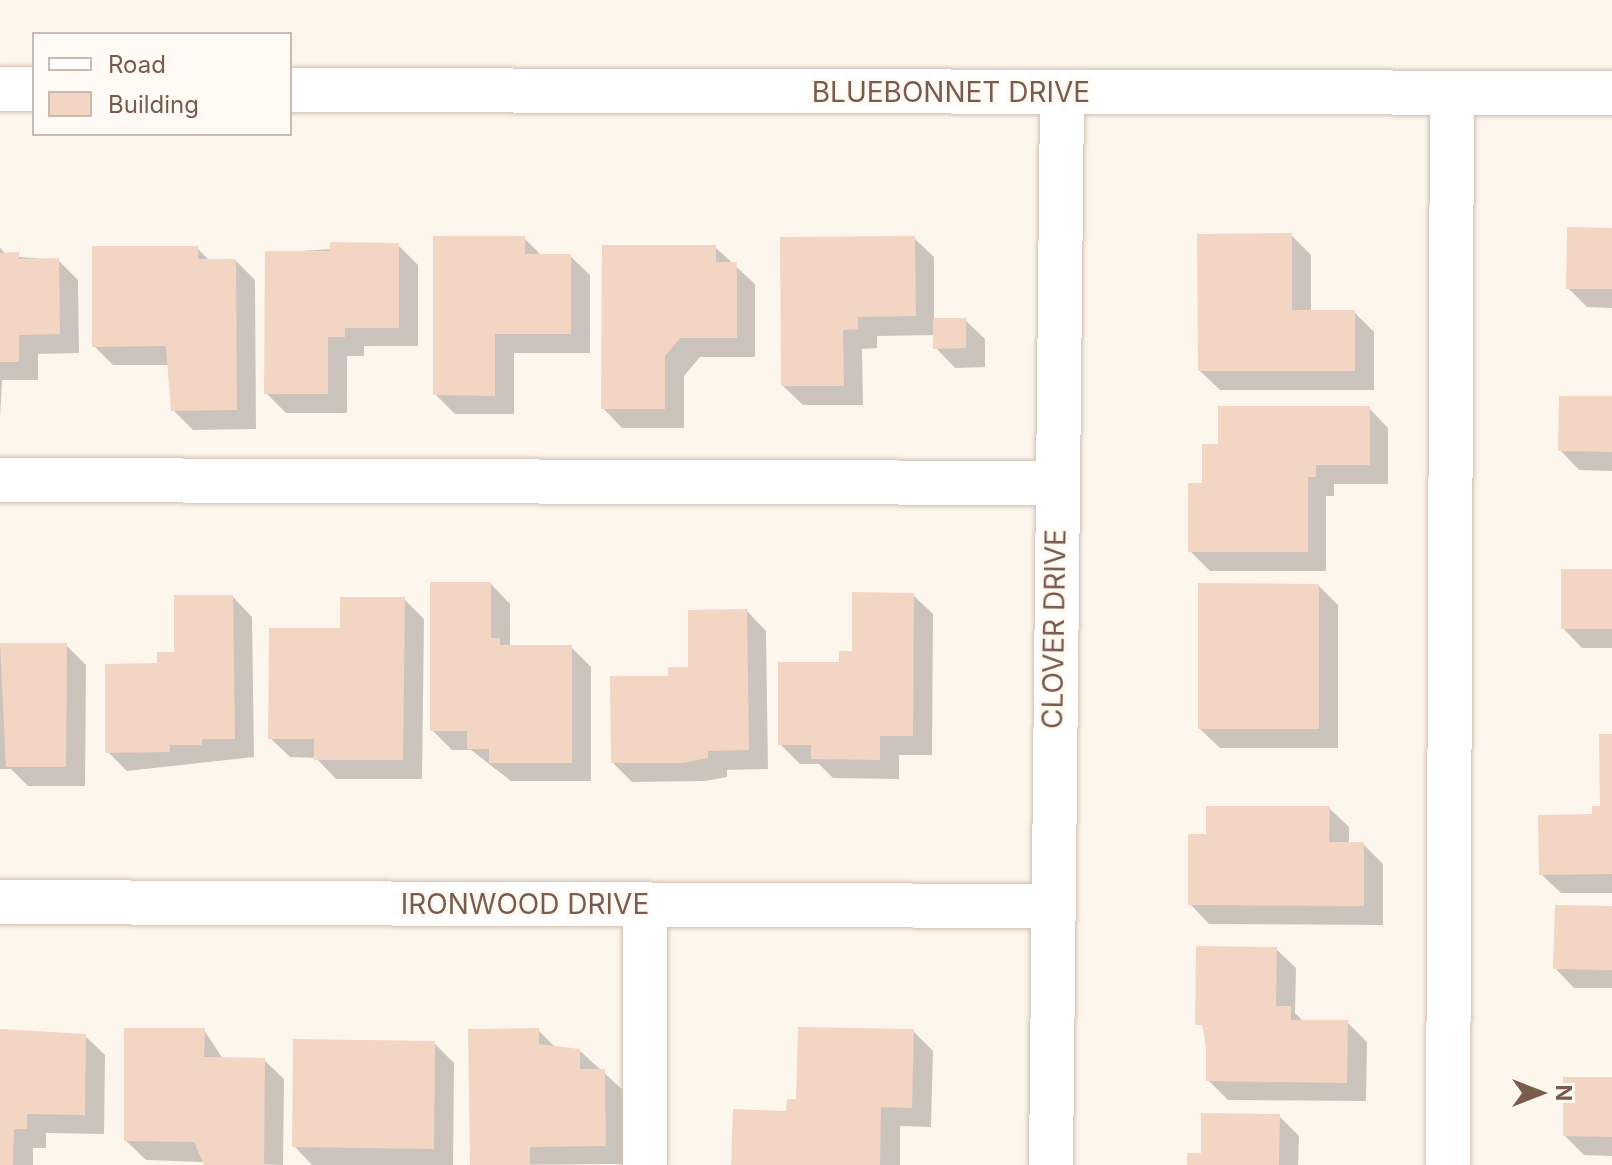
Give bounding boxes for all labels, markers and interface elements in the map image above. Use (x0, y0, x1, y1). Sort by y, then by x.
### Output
legend (32, 32, 292, 136)
text: Road (108, 50, 166, 79)
street label: BLUEBONNET DRIVE (812, 75, 1090, 109)
text: Building (108, 90, 199, 119)
street label: CLOVER DRIVE (1035, 529, 1073, 729)
street label: IRONWOOD DRIVE (401, 887, 649, 921)
north arrow (1500, 1053, 1580, 1133)
text: N (1551, 1085, 1577, 1101)

